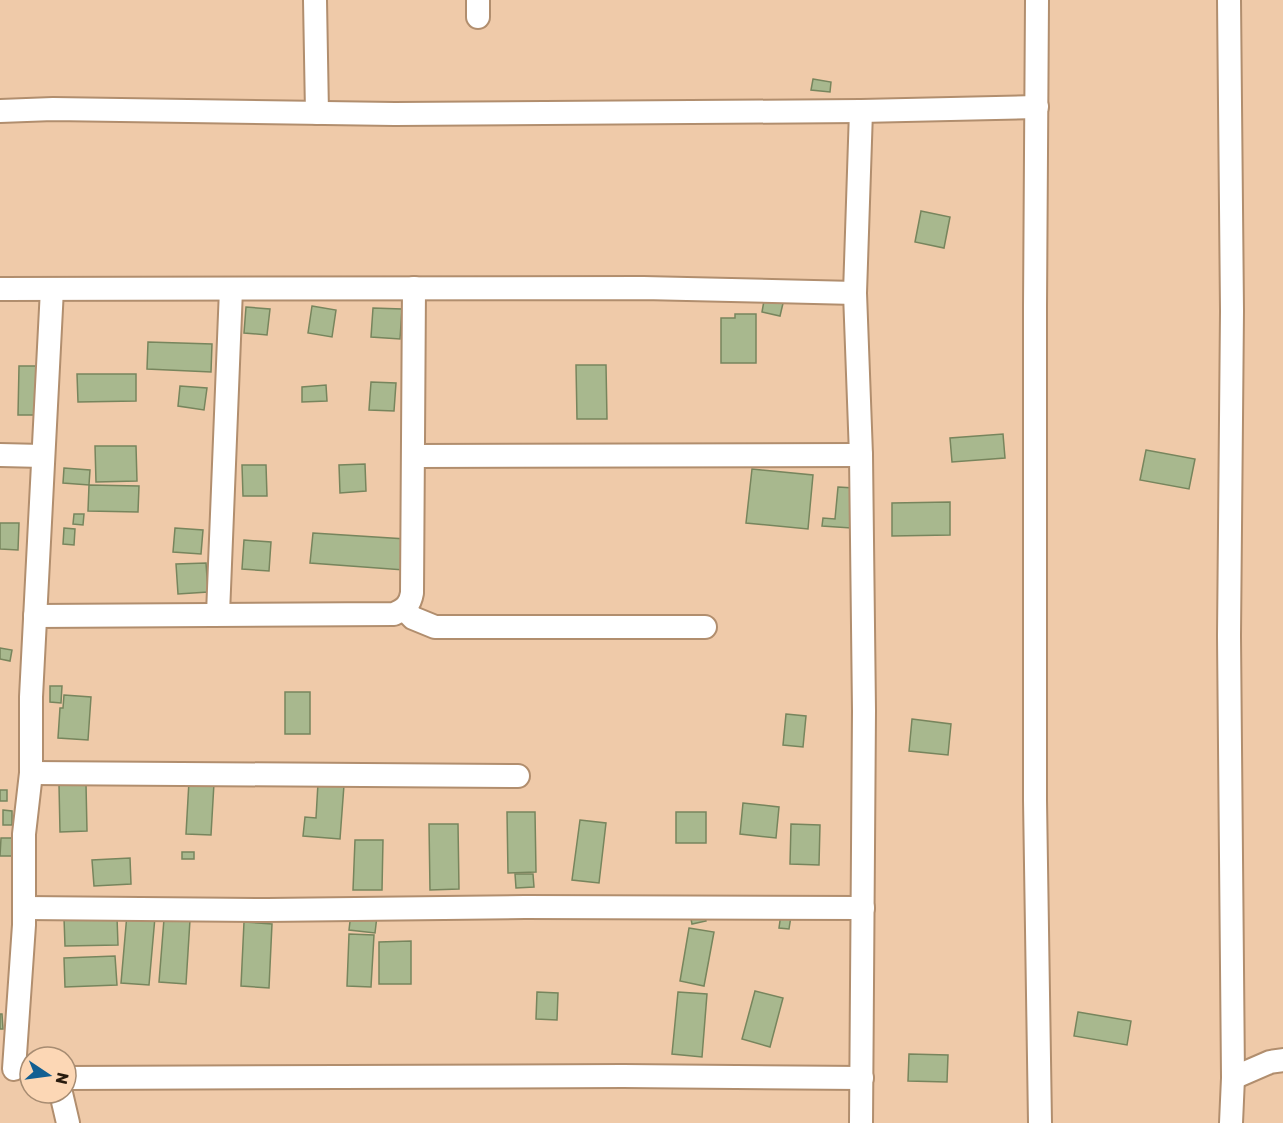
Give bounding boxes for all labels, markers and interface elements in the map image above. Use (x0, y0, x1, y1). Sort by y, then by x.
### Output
north arrow (18, 1045, 78, 1105)
text: N (52, 1071, 73, 1086)

